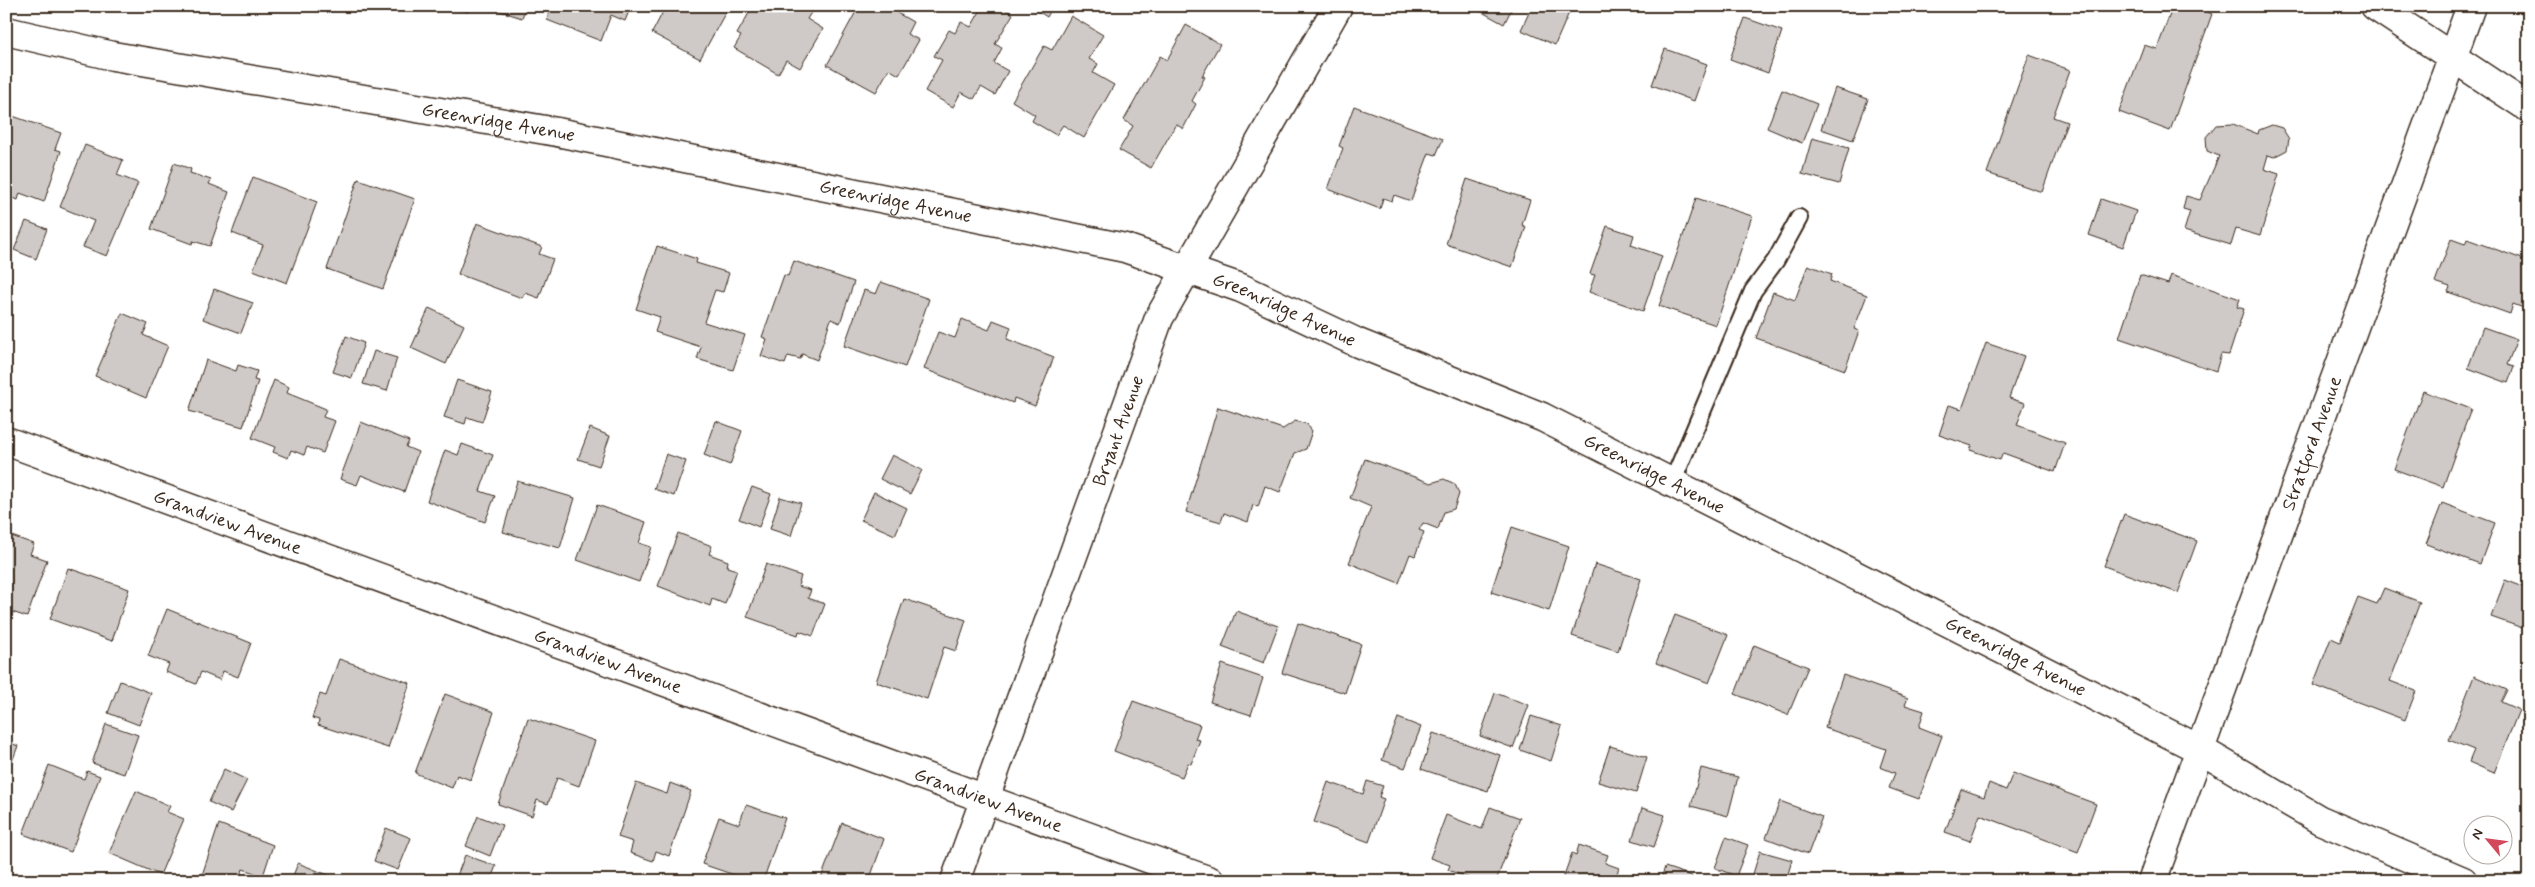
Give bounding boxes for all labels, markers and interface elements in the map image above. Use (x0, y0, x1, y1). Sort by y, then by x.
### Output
street label: Greenridge Avenue (420, 97, 577, 148)
street label: Greenridge Avenue (817, 173, 974, 229)
street label: Greenridge Avenue (1209, 267, 1360, 353)
street label: Bryant Avenue (1087, 372, 1150, 489)
street label: Stratford Avenue (2276, 372, 2348, 514)
street label: Greenridge Avenue (1579, 428, 1729, 520)
street label: Grandview Avenue (150, 483, 305, 561)
street label: Greenridge Avenue (1941, 610, 2090, 702)
street label: Grandview Avenue (530, 622, 686, 700)
street label: Grandview Avenue (911, 761, 1066, 839)
north arrow (2462, 814, 2512, 864)
text: N (2467, 826, 2488, 843)

